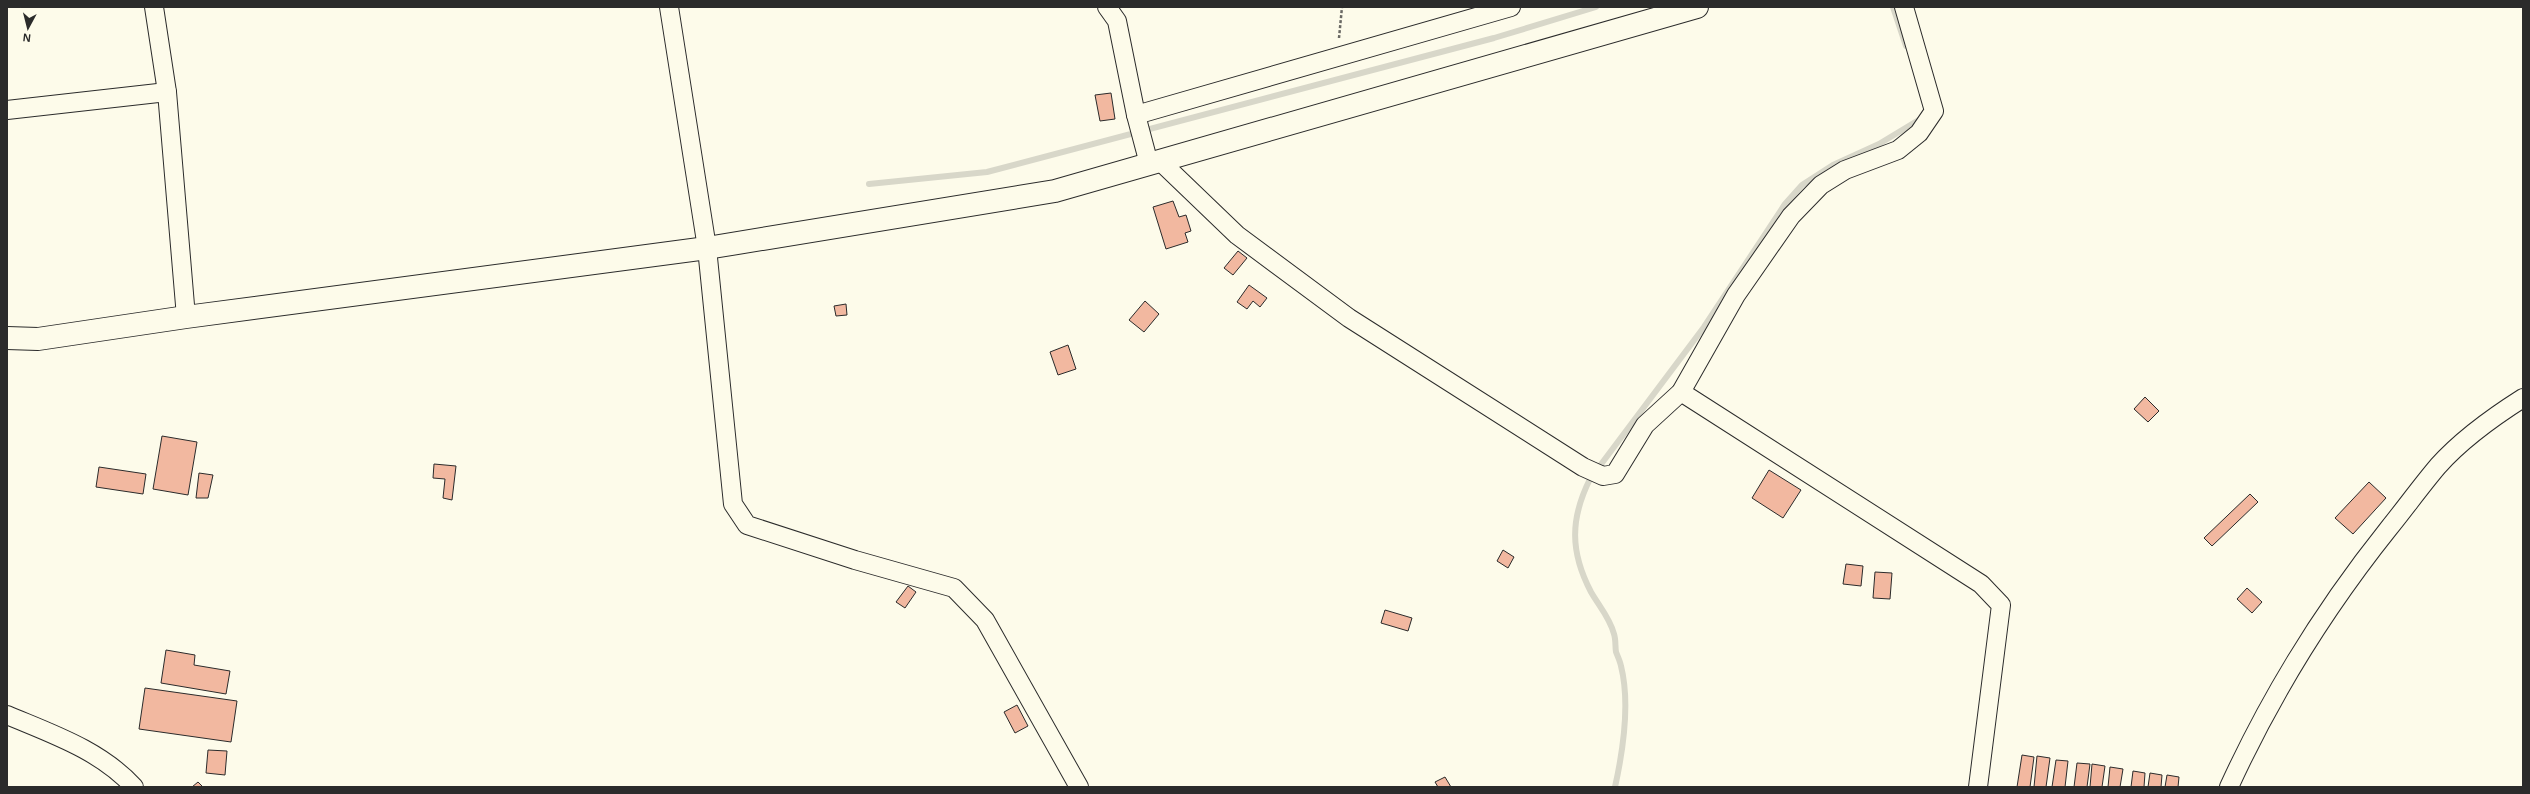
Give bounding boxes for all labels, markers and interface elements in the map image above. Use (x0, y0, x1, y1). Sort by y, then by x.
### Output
north arrow (8, 8, 48, 48)
text: N (22, 31, 31, 44)

